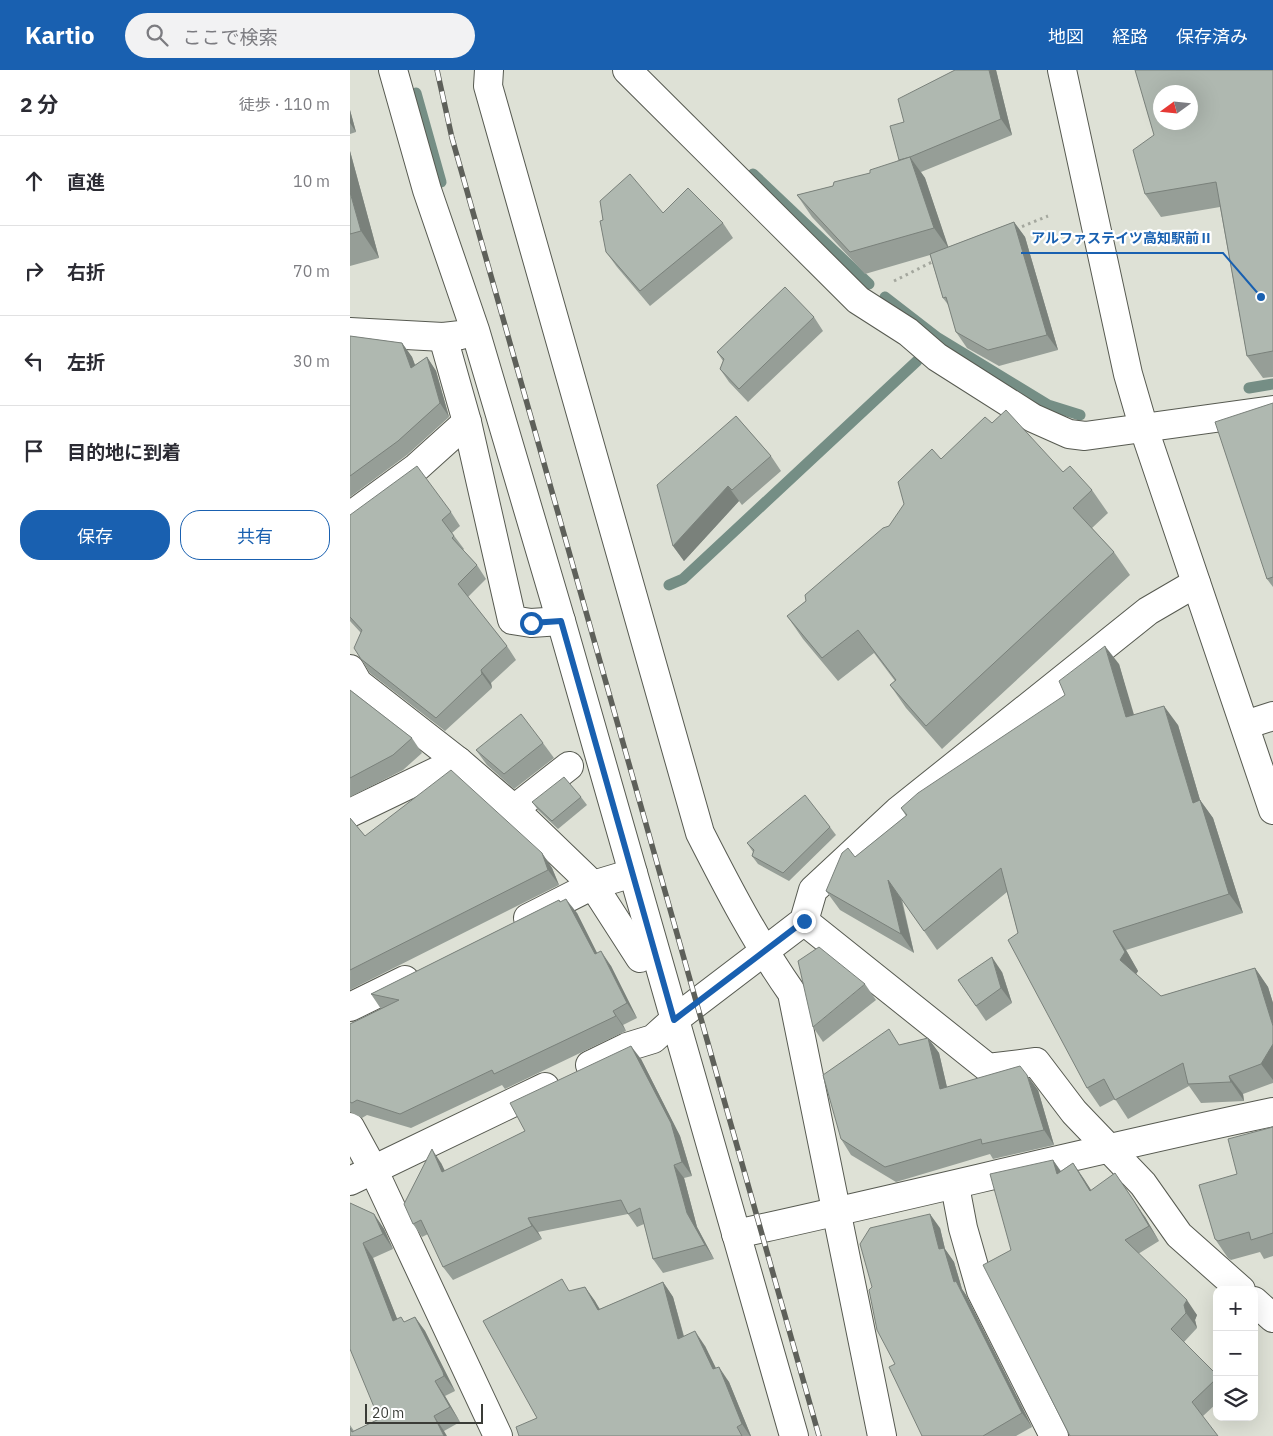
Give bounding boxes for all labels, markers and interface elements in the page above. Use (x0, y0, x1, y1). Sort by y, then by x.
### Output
search box (125, 13, 475, 58)
text: Kartio (25, 19, 95, 51)
icon: search (143, 21, 171, 49)
text: ここで検索 (183, 25, 278, 49)
text: 地図 (1048, 25, 1084, 48)
text: 経路 (1112, 25, 1148, 48)
text: 保存済み (1176, 25, 1248, 48)
north arrow (1153, 85, 1198, 130)
text: 2 分 (20, 90, 59, 118)
text: 徒歩 · 110 m (239, 94, 330, 114)
icon: ahead (20, 167, 48, 195)
text: 直進 (67, 170, 105, 194)
text: 10 m (293, 171, 330, 191)
callout: アルファステイツ高知駅前Ⅱ (1021, 224, 1223, 253)
text: アルファステイツ高知駅前Ⅱ (1031, 229, 1213, 247)
icon: right (20, 257, 48, 285)
text: 右折 (67, 260, 105, 284)
text: 70 m (293, 261, 330, 281)
icon: left (20, 347, 48, 375)
text: 左折 (67, 350, 105, 374)
text: 30 m (293, 351, 330, 371)
icon: arrive (20, 437, 48, 465)
text: 目的地に到着 (67, 440, 181, 464)
button: 保存 (20, 510, 170, 560)
button: 共有 (180, 510, 330, 560)
route start (520, 612, 543, 635)
route end (793, 910, 816, 933)
map controls (1213, 1286, 1258, 1421)
button: + (1213, 1286, 1258, 1331)
button: − (1213, 1331, 1258, 1376)
button: layers (1213, 1376, 1258, 1421)
scale bar (365, 1401, 482, 1424)
text: 20 m (372, 1404, 404, 1422)

